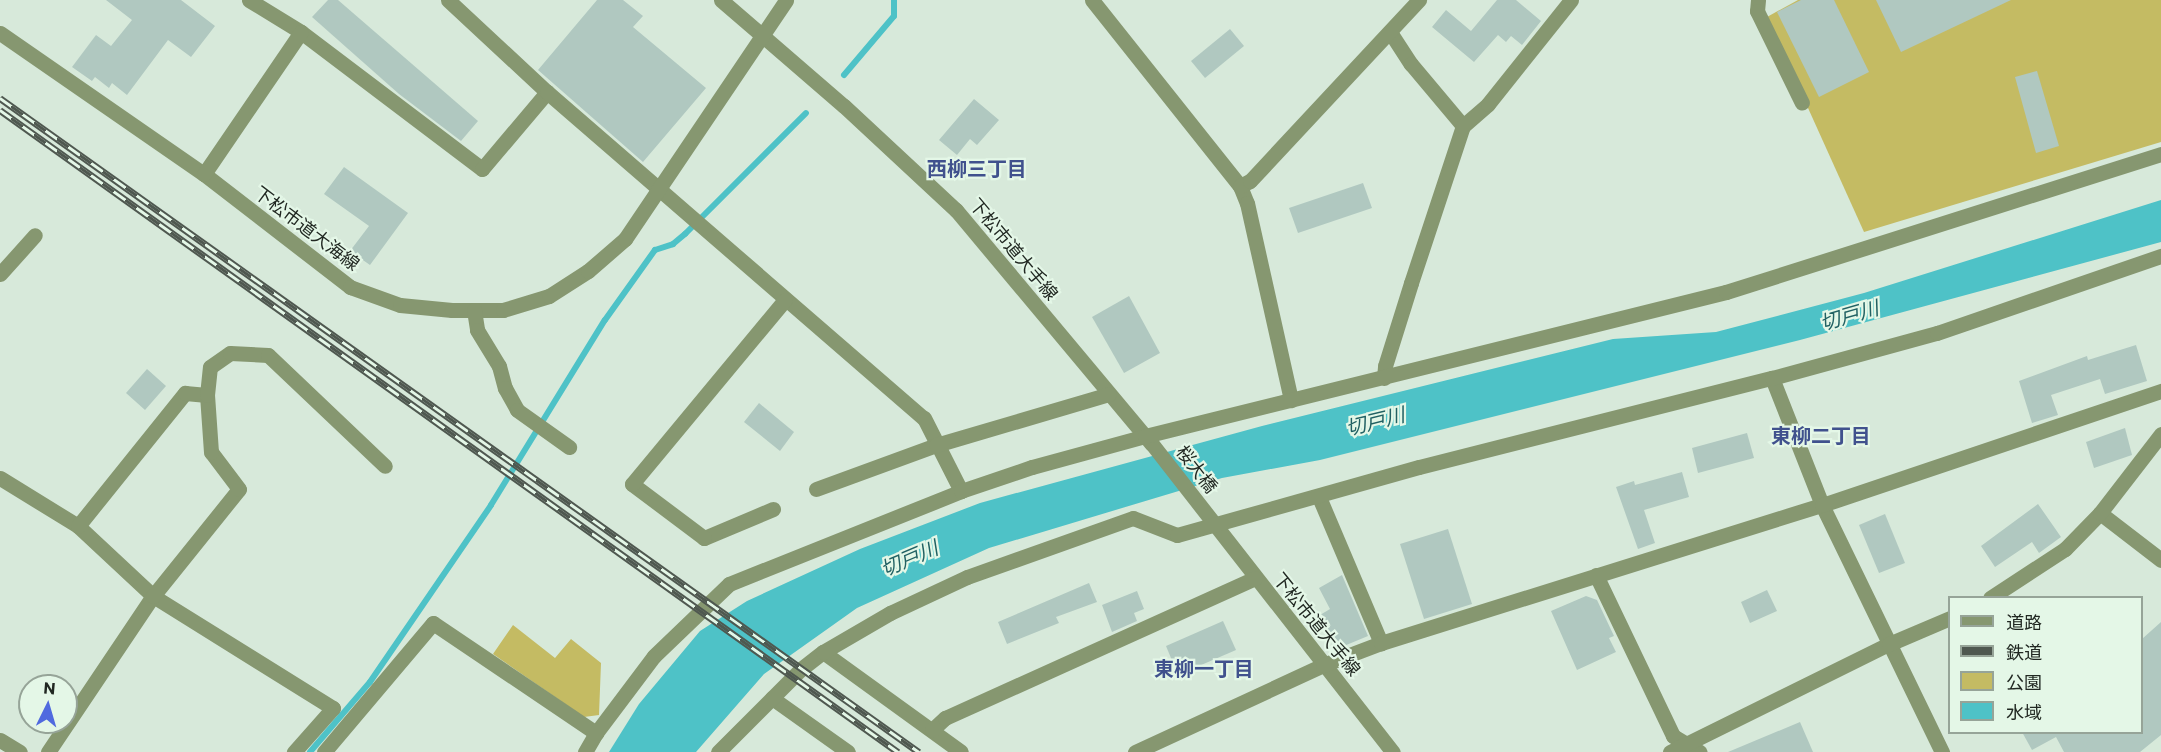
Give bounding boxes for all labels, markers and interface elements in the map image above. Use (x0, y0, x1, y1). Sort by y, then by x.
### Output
district label: 西柳三丁目 (927, 156, 1027, 180)
street label: 下松市道大海線 (250, 181, 364, 275)
street label: 下松市道大手線 (965, 194, 1063, 304)
water label: 切戸川 (1817, 295, 1881, 335)
water label: 切戸川 (1343, 402, 1407, 440)
district label: 東柳二丁目 (1771, 423, 1871, 447)
street label: 桜大橋 (1172, 441, 1222, 497)
water label: 切戸川 (877, 535, 941, 581)
street label: 下松市道大手線 (1269, 568, 1365, 680)
legend (1948, 596, 2143, 734)
text: 道路 (2006, 611, 2042, 633)
text: 鉄道 (2006, 641, 2042, 663)
district label: 東柳一丁目 (1154, 656, 1254, 680)
text: 公園 (2006, 671, 2042, 693)
north arrow (18, 674, 78, 734)
text: N (43, 678, 56, 698)
text: 水域 (2006, 701, 2042, 723)

